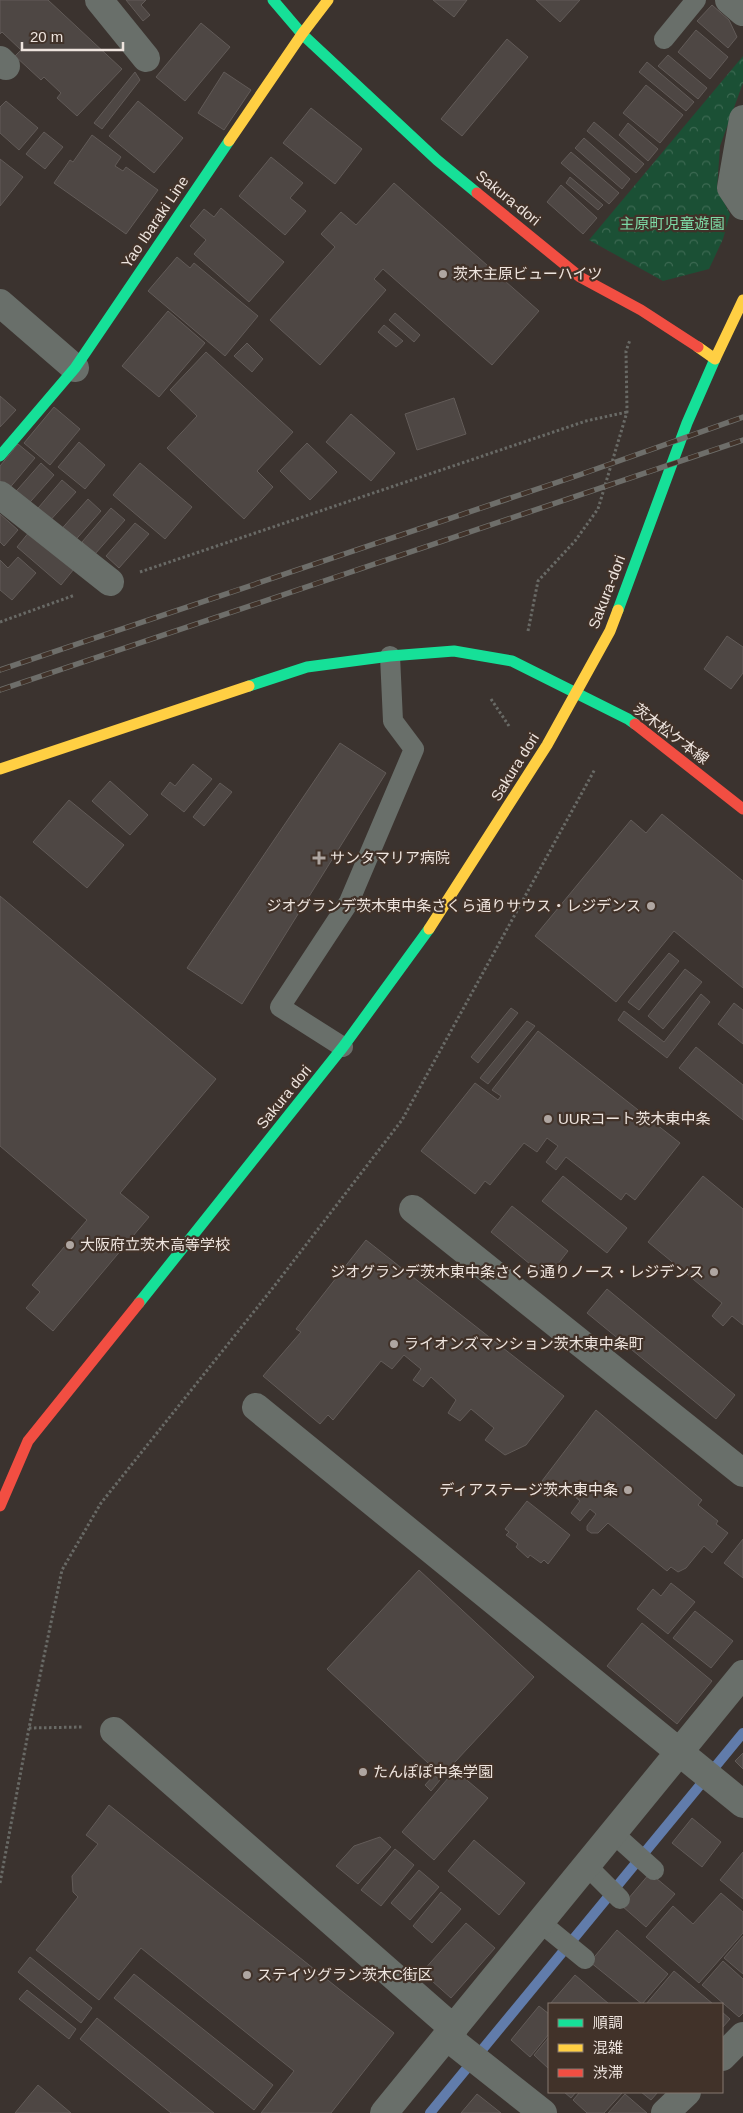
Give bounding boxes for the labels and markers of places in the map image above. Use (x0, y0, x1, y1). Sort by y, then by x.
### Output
place label: 茨木主原ビューハイツ (453, 265, 602, 282)
marker: 茨木主原ビューハイツ (437, 268, 449, 280)
place label: サンタマリア病院 (330, 849, 450, 866)
marker: サンタマリア病院 (312, 851, 326, 865)
place label: ジオグランデ茨木東中条さくら通りサウス・レジデンス (267, 897, 641, 914)
marker: ジオグランデ茨木東中条さくら通りサウス・レジデンス (645, 900, 657, 912)
place label: UURコート茨木東中条 (558, 1110, 711, 1127)
marker: UURコート茨木東中条 (542, 1113, 554, 1125)
place label: 大阪府立茨木高等学校 (80, 1236, 230, 1253)
marker: 大阪府立茨木高等学校 (64, 1239, 76, 1251)
place label: ジオグランデ茨木東中条さくら通りノース・レジデンス (330, 1263, 704, 1280)
marker: ジオグランデ茨木東中条さくら通りノース・レジデンス (708, 1266, 720, 1278)
place label: ライオンズマンション茨木東中条町 (404, 1335, 644, 1352)
marker: ライオンズマンション茨木東中条町 (388, 1338, 400, 1350)
place label: ディアステージ茨木東中条 (439, 1481, 618, 1498)
marker: ディアステージ茨木東中条 (622, 1484, 634, 1496)
place label: たんぽぽ中条学園 (373, 1763, 493, 1780)
marker: たんぽぽ中条学園 (357, 1766, 369, 1778)
place label: ステイツグラン茨木C街区 (257, 1966, 433, 1983)
marker: ステイツグラン茨木C街区 (241, 1969, 253, 1981)

